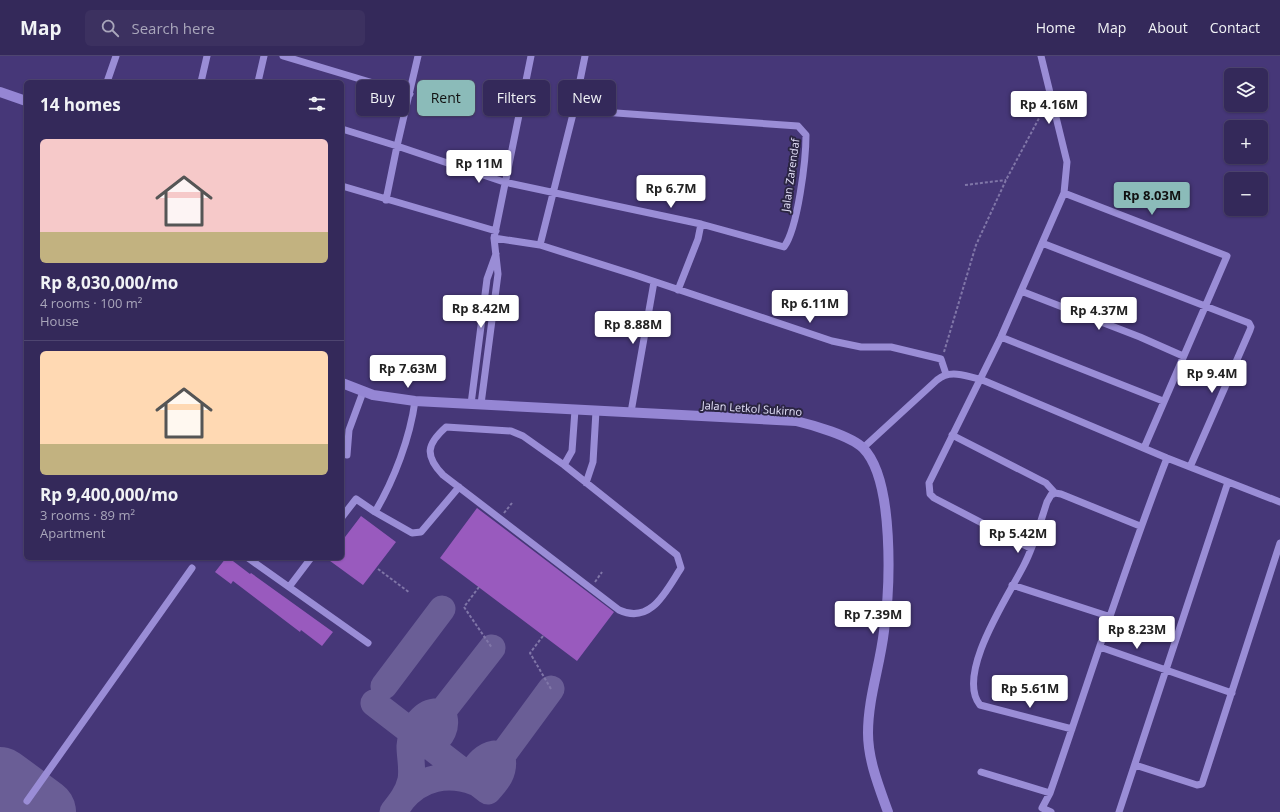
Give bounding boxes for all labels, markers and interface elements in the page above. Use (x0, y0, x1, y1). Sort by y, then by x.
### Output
search box (85, 10, 365, 46)
text: Map (20, 15, 61, 41)
icon: search (99, 17, 121, 39)
text: Search here (131, 18, 215, 38)
text: Home (1036, 18, 1075, 37)
text: Map (1097, 18, 1126, 37)
text: About (1148, 18, 1188, 37)
text: Contact (1210, 18, 1260, 37)
map controls (1224, 68, 1268, 216)
button: layers (1224, 68, 1268, 112)
chip: Buy (356, 80, 409, 116)
chip: Rent (417, 80, 475, 116)
chip: Filters (483, 80, 550, 116)
chip: New (558, 80, 616, 116)
pin: Rp 4.16M (1008, 91, 1090, 125)
text: 14 homes (40, 93, 121, 116)
icon: filters (306, 93, 328, 115)
text: Rp 4.16M (1020, 95, 1078, 113)
button: + (1224, 120, 1268, 164)
street label: Jalan Zarendaf (777, 136, 803, 214)
pin: Rp 11M (446, 150, 512, 184)
text: Rp 11M (455, 154, 503, 172)
icon: home (148, 165, 220, 237)
button: − (1224, 172, 1268, 216)
pin: Rp 6.7M (634, 175, 708, 209)
text: Rp 6.7M (645, 179, 697, 197)
pin: Rp 8.03M (1111, 182, 1193, 216)
text: Rp 8.03M (1123, 186, 1181, 204)
text: Rp 8,030,000/mo (40, 271, 178, 294)
pin: Rp 6.11M (769, 290, 851, 324)
text: 4 rooms · 100 m² (40, 294, 142, 312)
text: Rp 6.11M (781, 294, 839, 312)
pin: Rp 8.42M (440, 295, 522, 329)
pin: Rp 4.37M (1058, 297, 1140, 331)
text: Rp 8.42M (452, 299, 510, 317)
text: Rp 4.37M (1070, 301, 1128, 319)
pin: Rp 8.88M (592, 311, 674, 345)
text: House (40, 312, 79, 330)
text: Rp 8.88M (604, 315, 662, 333)
pin: Rp 7.63M (367, 355, 449, 389)
text: Rp 7.63M (379, 359, 437, 377)
pin: Rp 9.4M (1175, 360, 1249, 394)
text: Rp 9.4M (1186, 364, 1238, 382)
icon: home (148, 377, 220, 449)
street label: Jalan Letkol Sukirno (700, 397, 803, 419)
text: Rp 9,400,000/mo (40, 483, 178, 506)
text: 3 rooms · 89 m² (40, 506, 135, 524)
pin: Rp 5.42M (977, 520, 1059, 554)
text: Apartment (40, 524, 105, 542)
text: Rp 5.42M (989, 524, 1047, 542)
pin: Rp 7.39M (832, 601, 914, 635)
text: Rp 7.39M (844, 605, 902, 623)
pin: Rp 8.23M (1096, 616, 1178, 650)
text: Rp 8.23M (1108, 620, 1166, 638)
pin: Rp 5.61M (989, 675, 1071, 709)
text: Rp 5.61M (1001, 679, 1059, 697)

